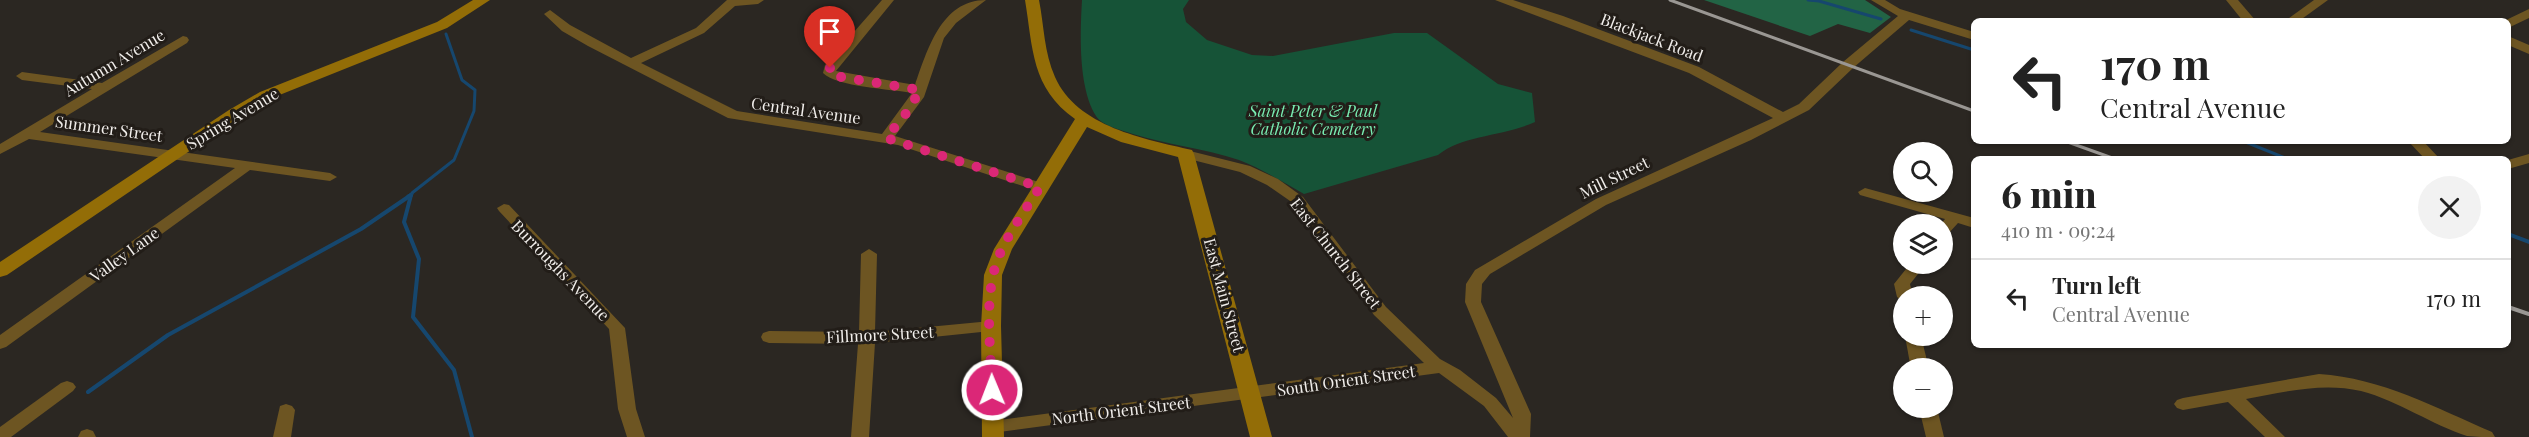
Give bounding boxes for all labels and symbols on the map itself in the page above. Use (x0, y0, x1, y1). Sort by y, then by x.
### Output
pin (804, 6, 855, 68)
street label: Blackjack Road (1598, 8, 1706, 66)
street label: Autumn Avenue (59, 24, 168, 101)
street label: Spring Avenue (182, 82, 282, 154)
street label: Central Avenue (750, 92, 862, 128)
park label: Saint Peter & Paul Catholic Cemetery (1248, 100, 1378, 139)
street label: Summer Street (54, 110, 164, 146)
street label: Mill Street (1576, 151, 1652, 203)
street label: East Church Street (1286, 193, 1386, 313)
street label: Burroughs Avenue (507, 215, 615, 325)
street label: Valley Lane (84, 222, 163, 287)
street label: East Main Street (1200, 236, 1250, 355)
street label: Fillmore Street (826, 321, 935, 347)
position arrow (960, 358, 1024, 422)
street label: South Orient Street (1276, 360, 1417, 400)
street label: North Orient Street (1050, 391, 1192, 429)

